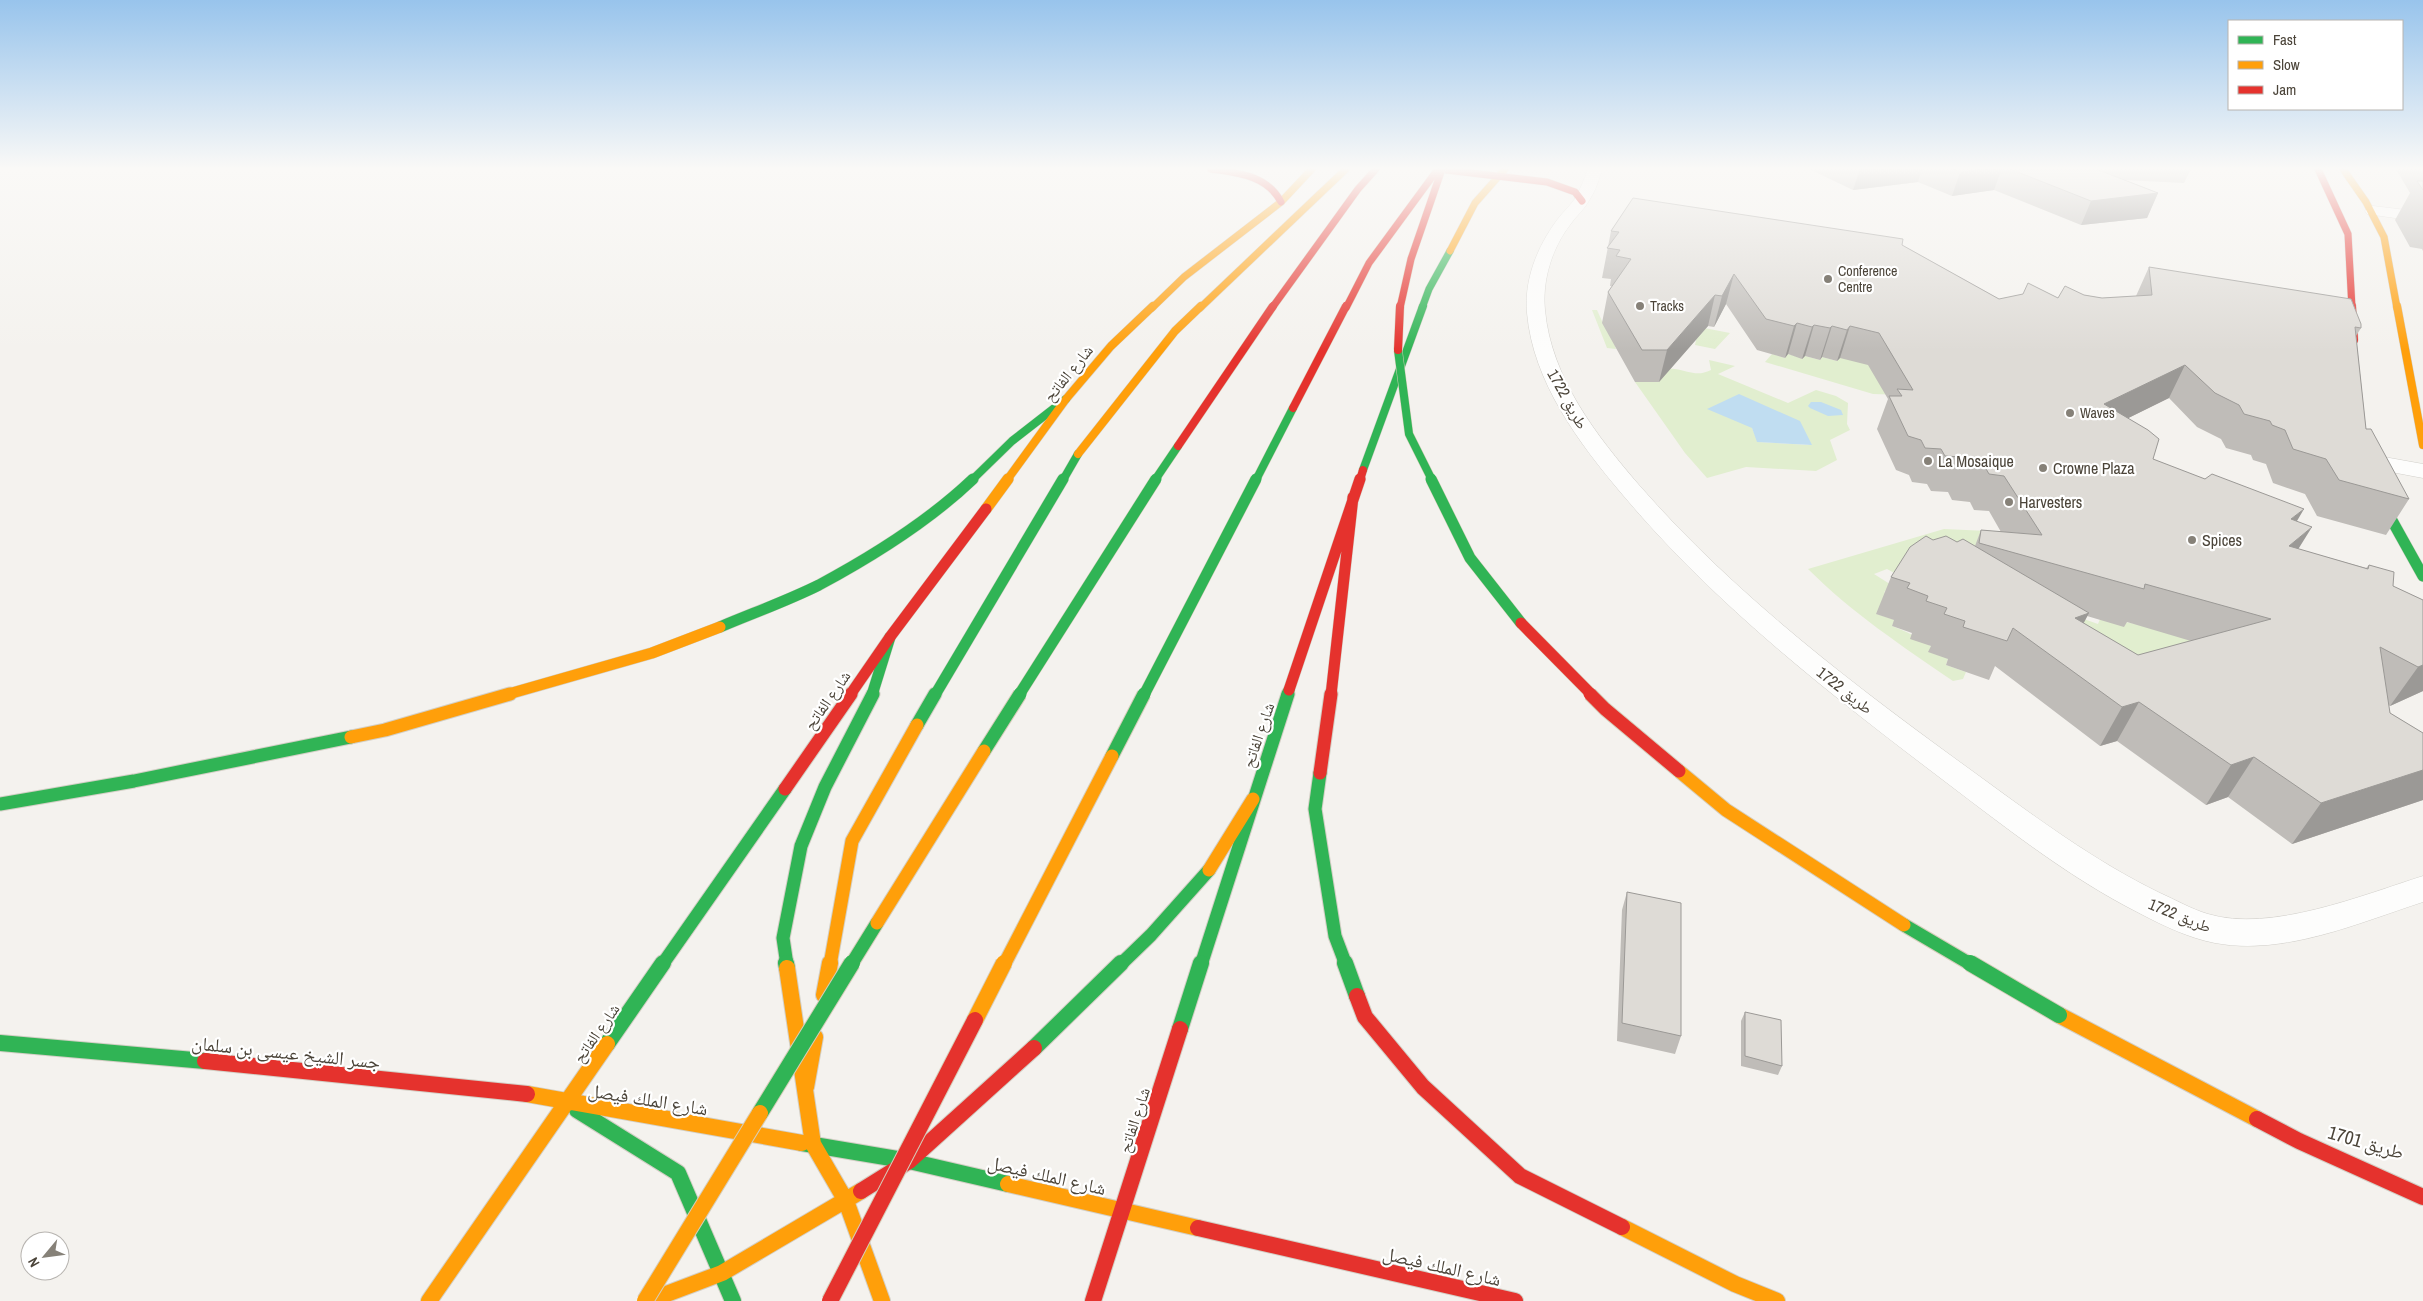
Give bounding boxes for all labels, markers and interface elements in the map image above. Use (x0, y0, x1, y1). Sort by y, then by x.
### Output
legend (2228, 20, 2403, 110)
text: Fast (2273, 29, 2297, 50)
text: Slow (2273, 54, 2300, 75)
text: Jam (2273, 79, 2296, 100)
place label: Conference Centre (1838, 262, 1897, 296)
marker: Conference Centre (1822, 273, 1834, 285)
place label: Tracks (1650, 297, 1684, 315)
marker: Tracks (1634, 300, 1646, 312)
street label: شارع الفاتح (1038, 340, 1098, 406)
street label: طريق 1722 (1542, 365, 1594, 433)
place label: Waves (2080, 404, 2115, 422)
marker: Waves (2064, 407, 2076, 419)
place label: La Mosaique (1938, 450, 2014, 472)
marker: La Mosaique (1922, 455, 1934, 467)
place label: Crowne Plaza (2053, 457, 2135, 479)
marker: Crowne Plaza (2037, 462, 2049, 474)
place label: Harvesters (2019, 491, 2082, 513)
marker: Harvesters (2003, 496, 2015, 508)
place label: Spices (2202, 529, 2242, 551)
marker: Spices (2186, 534, 2198, 546)
street label: طريق 1722 (1812, 661, 1878, 719)
street label: شارع الفاتح (799, 666, 855, 734)
street label: شارع الفاتح (1237, 699, 1279, 771)
street label: طريق 1722 (2145, 893, 2215, 937)
street label: شارع الفاتح (568, 999, 624, 1067)
street label: جسر الشيخ عيسى بن سلمان (190, 1029, 382, 1075)
street label: شارع الملك فيصل (586, 1077, 710, 1121)
street label: شارع الفاتح (1113, 1084, 1155, 1156)
street label: طريق 1701 (2325, 1119, 2407, 1165)
street label: شارع الملك فيصل (985, 1149, 1109, 1201)
north arrow (20, 1231, 70, 1281)
street label: شارع الملك فيصل (1380, 1240, 1504, 1292)
text: N (24, 1254, 44, 1270)

